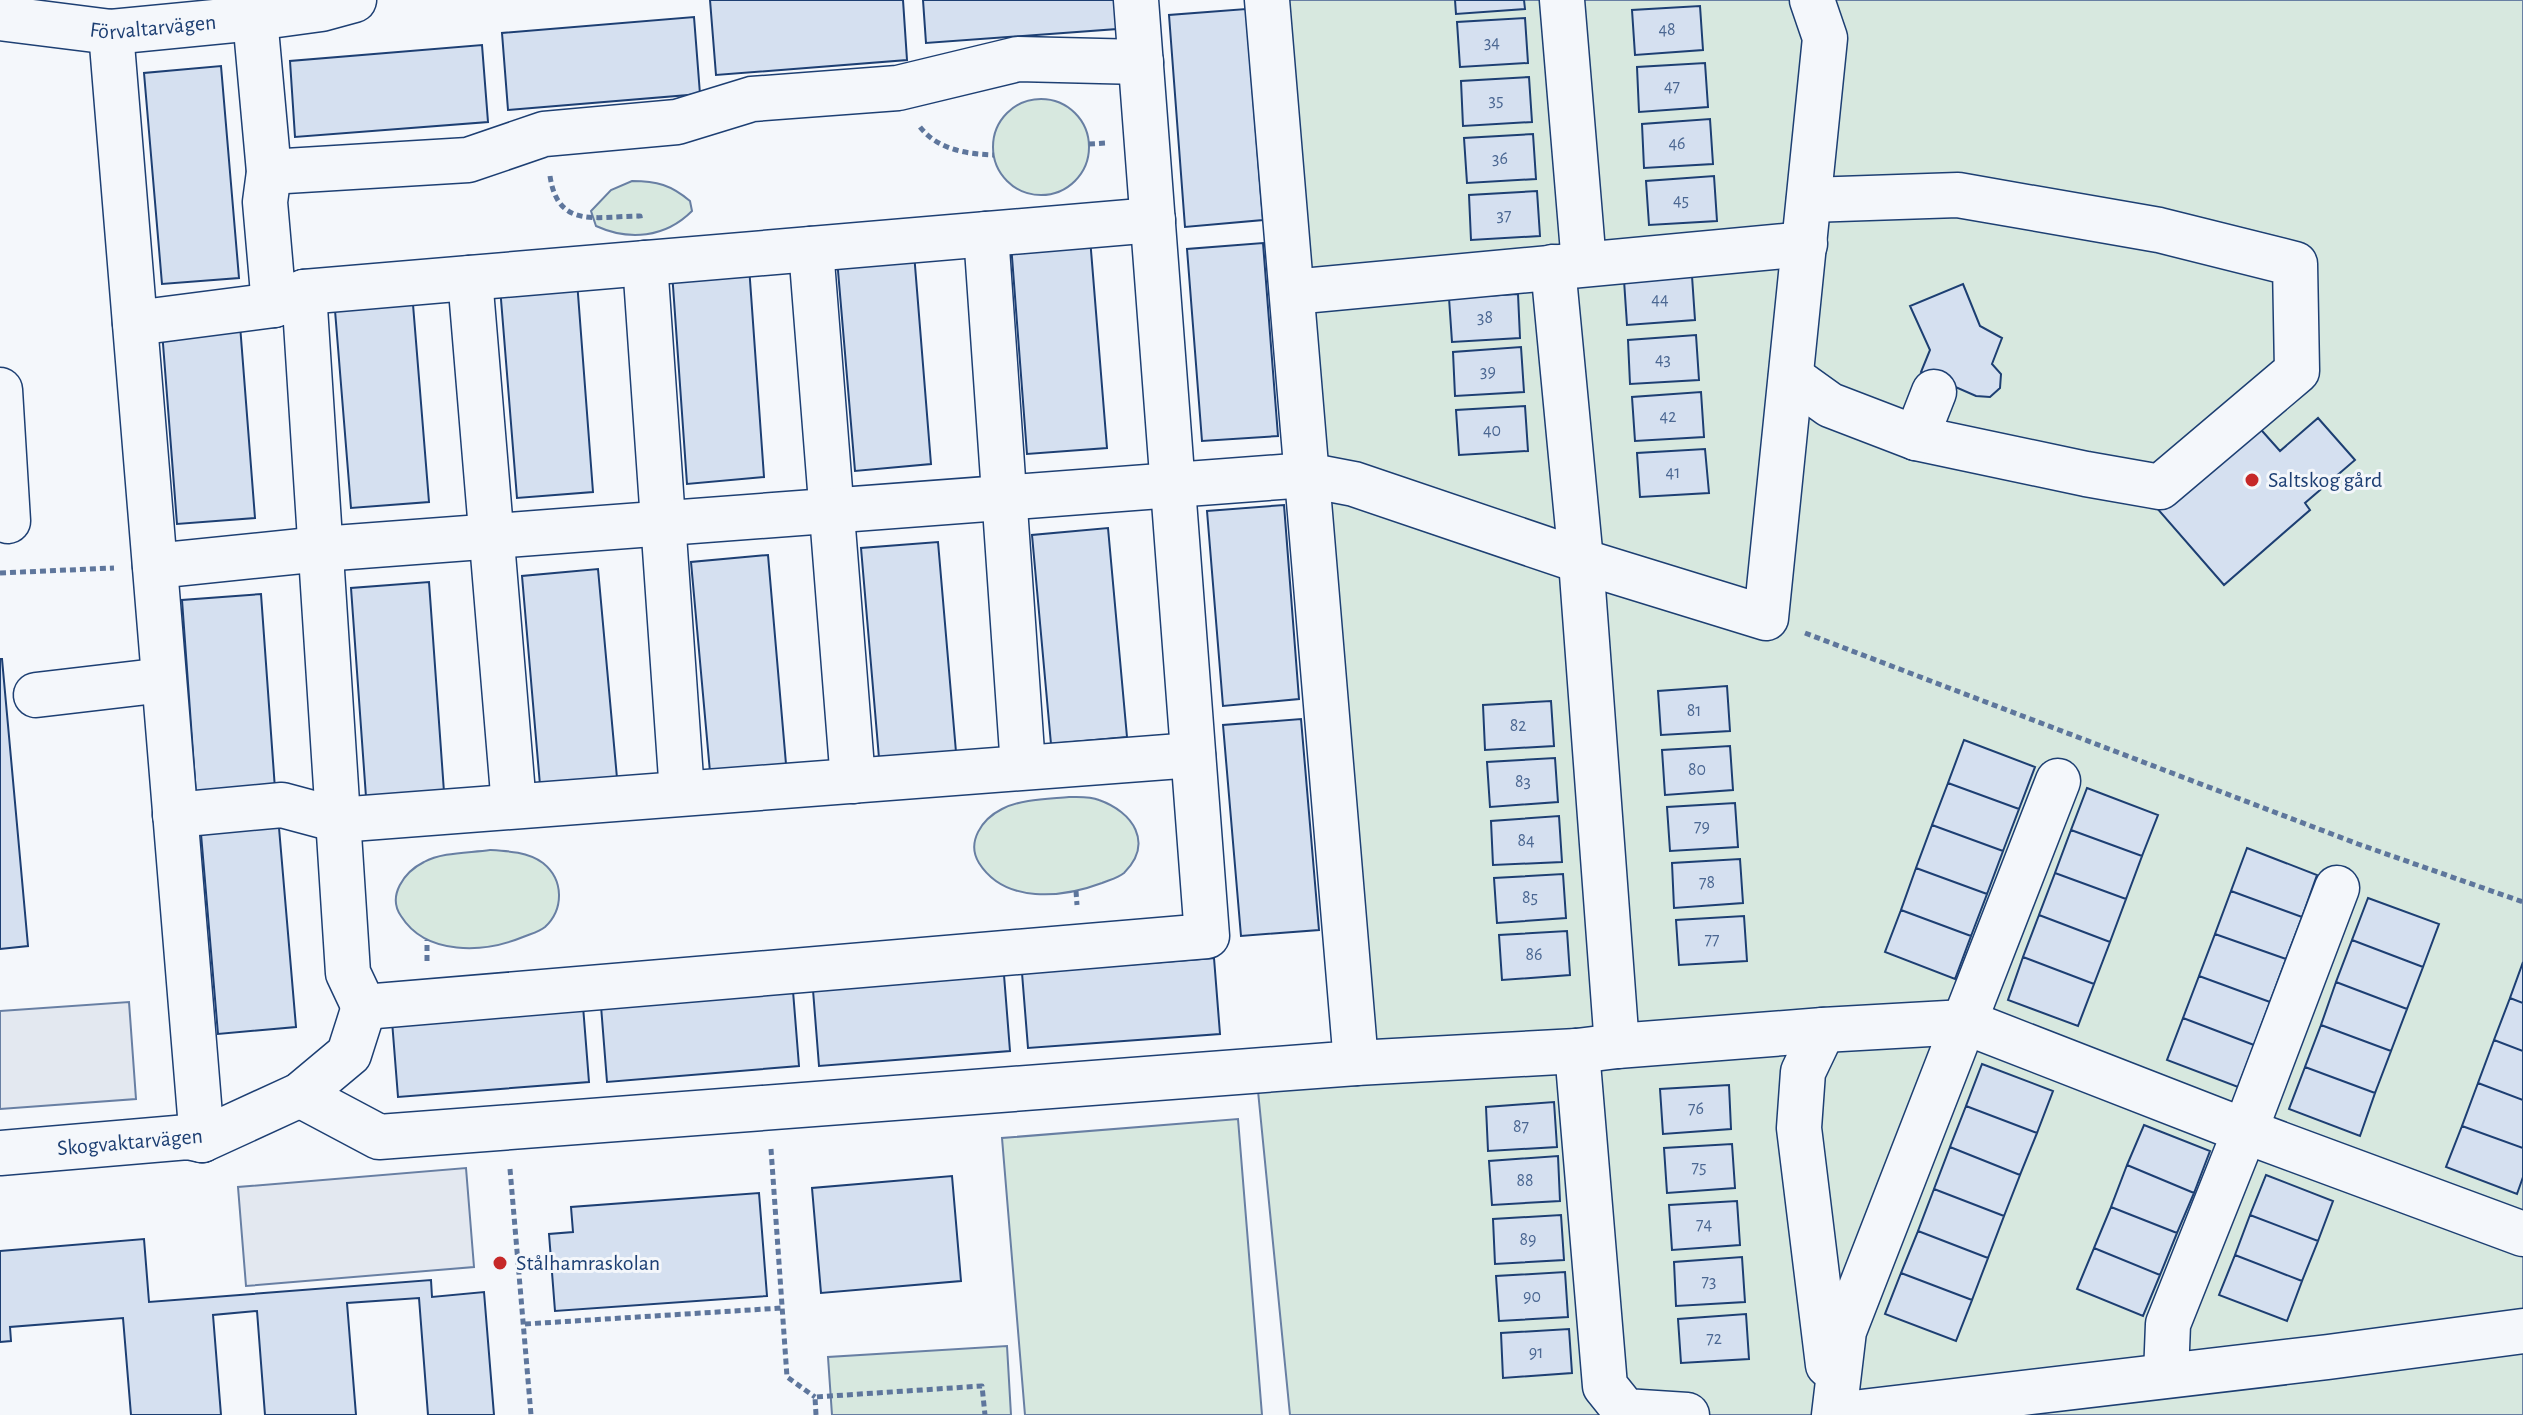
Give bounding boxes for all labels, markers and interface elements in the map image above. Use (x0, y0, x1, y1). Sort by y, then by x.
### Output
street label: Förvaltarvägen (88, 11, 217, 43)
house number: 48 (1658, 21, 1676, 39)
house number: 34 (1484, 34, 1500, 52)
house number: 47 (1664, 78, 1680, 96)
house number: 35 (1489, 92, 1503, 110)
house number: 46 (1668, 135, 1686, 153)
house number: 36 (1492, 150, 1508, 168)
house number: 45 (1673, 192, 1689, 210)
house number: 37 (1497, 207, 1511, 225)
house number: 44 (1651, 291, 1669, 309)
house number: 38 (1477, 309, 1493, 327)
house number: 43 (1655, 351, 1671, 369)
house number: 39 (1480, 363, 1496, 381)
house number: 42 (1660, 408, 1676, 426)
house number: 40 (1483, 422, 1501, 440)
house number: 41 (1666, 464, 1680, 482)
place label: Saltskog gård (2268, 469, 2382, 491)
marker: Saltskog gård (2243, 471, 2261, 489)
house number: 81 (1687, 702, 1701, 720)
house number: 82 (1510, 717, 1526, 735)
house number: 80 (1688, 761, 1706, 779)
house number: 83 (1515, 773, 1531, 791)
house number: 79 (1694, 818, 1710, 836)
house number: 84 (1517, 832, 1535, 850)
house number: 78 (1699, 874, 1715, 892)
house number: 85 (1522, 889, 1538, 907)
house number: 77 (1704, 931, 1720, 949)
house number: 86 (1526, 946, 1543, 964)
house number: 76 (1688, 1100, 1704, 1118)
house number: 87 (1513, 1118, 1529, 1136)
street label: Skogvaktarvägen (56, 1125, 204, 1159)
house number: 75 (1691, 1159, 1707, 1177)
house number: 88 (1516, 1172, 1534, 1190)
house number: 74 (1696, 1216, 1712, 1234)
house number: 89 (1520, 1231, 1537, 1249)
place label: Stålhamraskolan (516, 1252, 660, 1274)
marker: Stålhamraskolan (491, 1254, 509, 1272)
house number: 73 (1702, 1273, 1716, 1291)
house number: 90 (1523, 1288, 1541, 1306)
house number: 72 (1706, 1330, 1722, 1348)
house number: 91 (1529, 1344, 1543, 1362)

